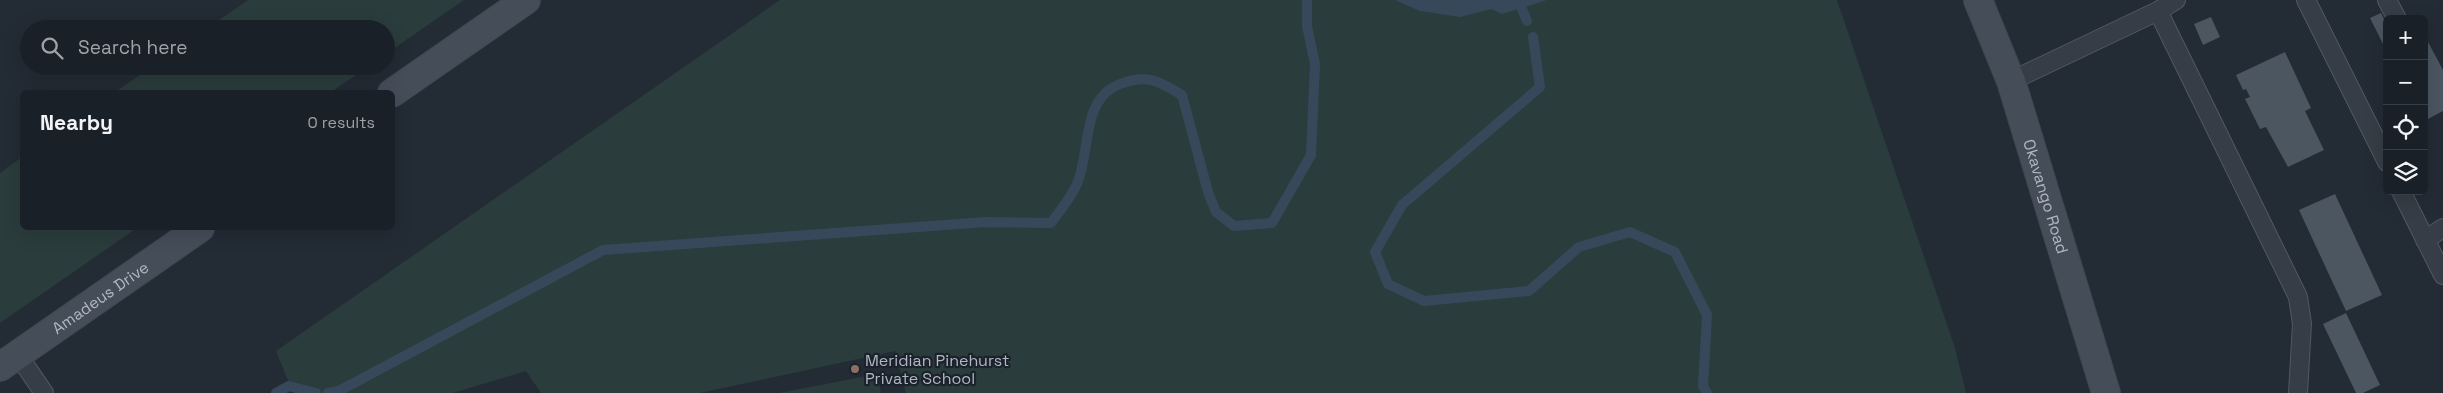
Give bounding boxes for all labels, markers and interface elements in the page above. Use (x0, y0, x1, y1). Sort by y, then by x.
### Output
map controls (2383, 15, 2428, 195)
button: + (2383, 15, 2428, 60)
search box (20, 20, 395, 75)
icon: search (38, 34, 66, 62)
text: Search here (78, 35, 188, 60)
button: − (2383, 60, 2428, 105)
button: locate (2383, 105, 2428, 150)
text: Nearby (40, 109, 113, 136)
text: 0 results (307, 112, 375, 133)
street label: Okavango Road (2019, 136, 2073, 256)
button: layers (2383, 150, 2428, 195)
street label: Amadeus Drive (48, 256, 153, 338)
place label: Meridian Pinehurst Private School (865, 350, 1009, 389)
marker: Meridian Pinehurst Private School (849, 363, 861, 375)

